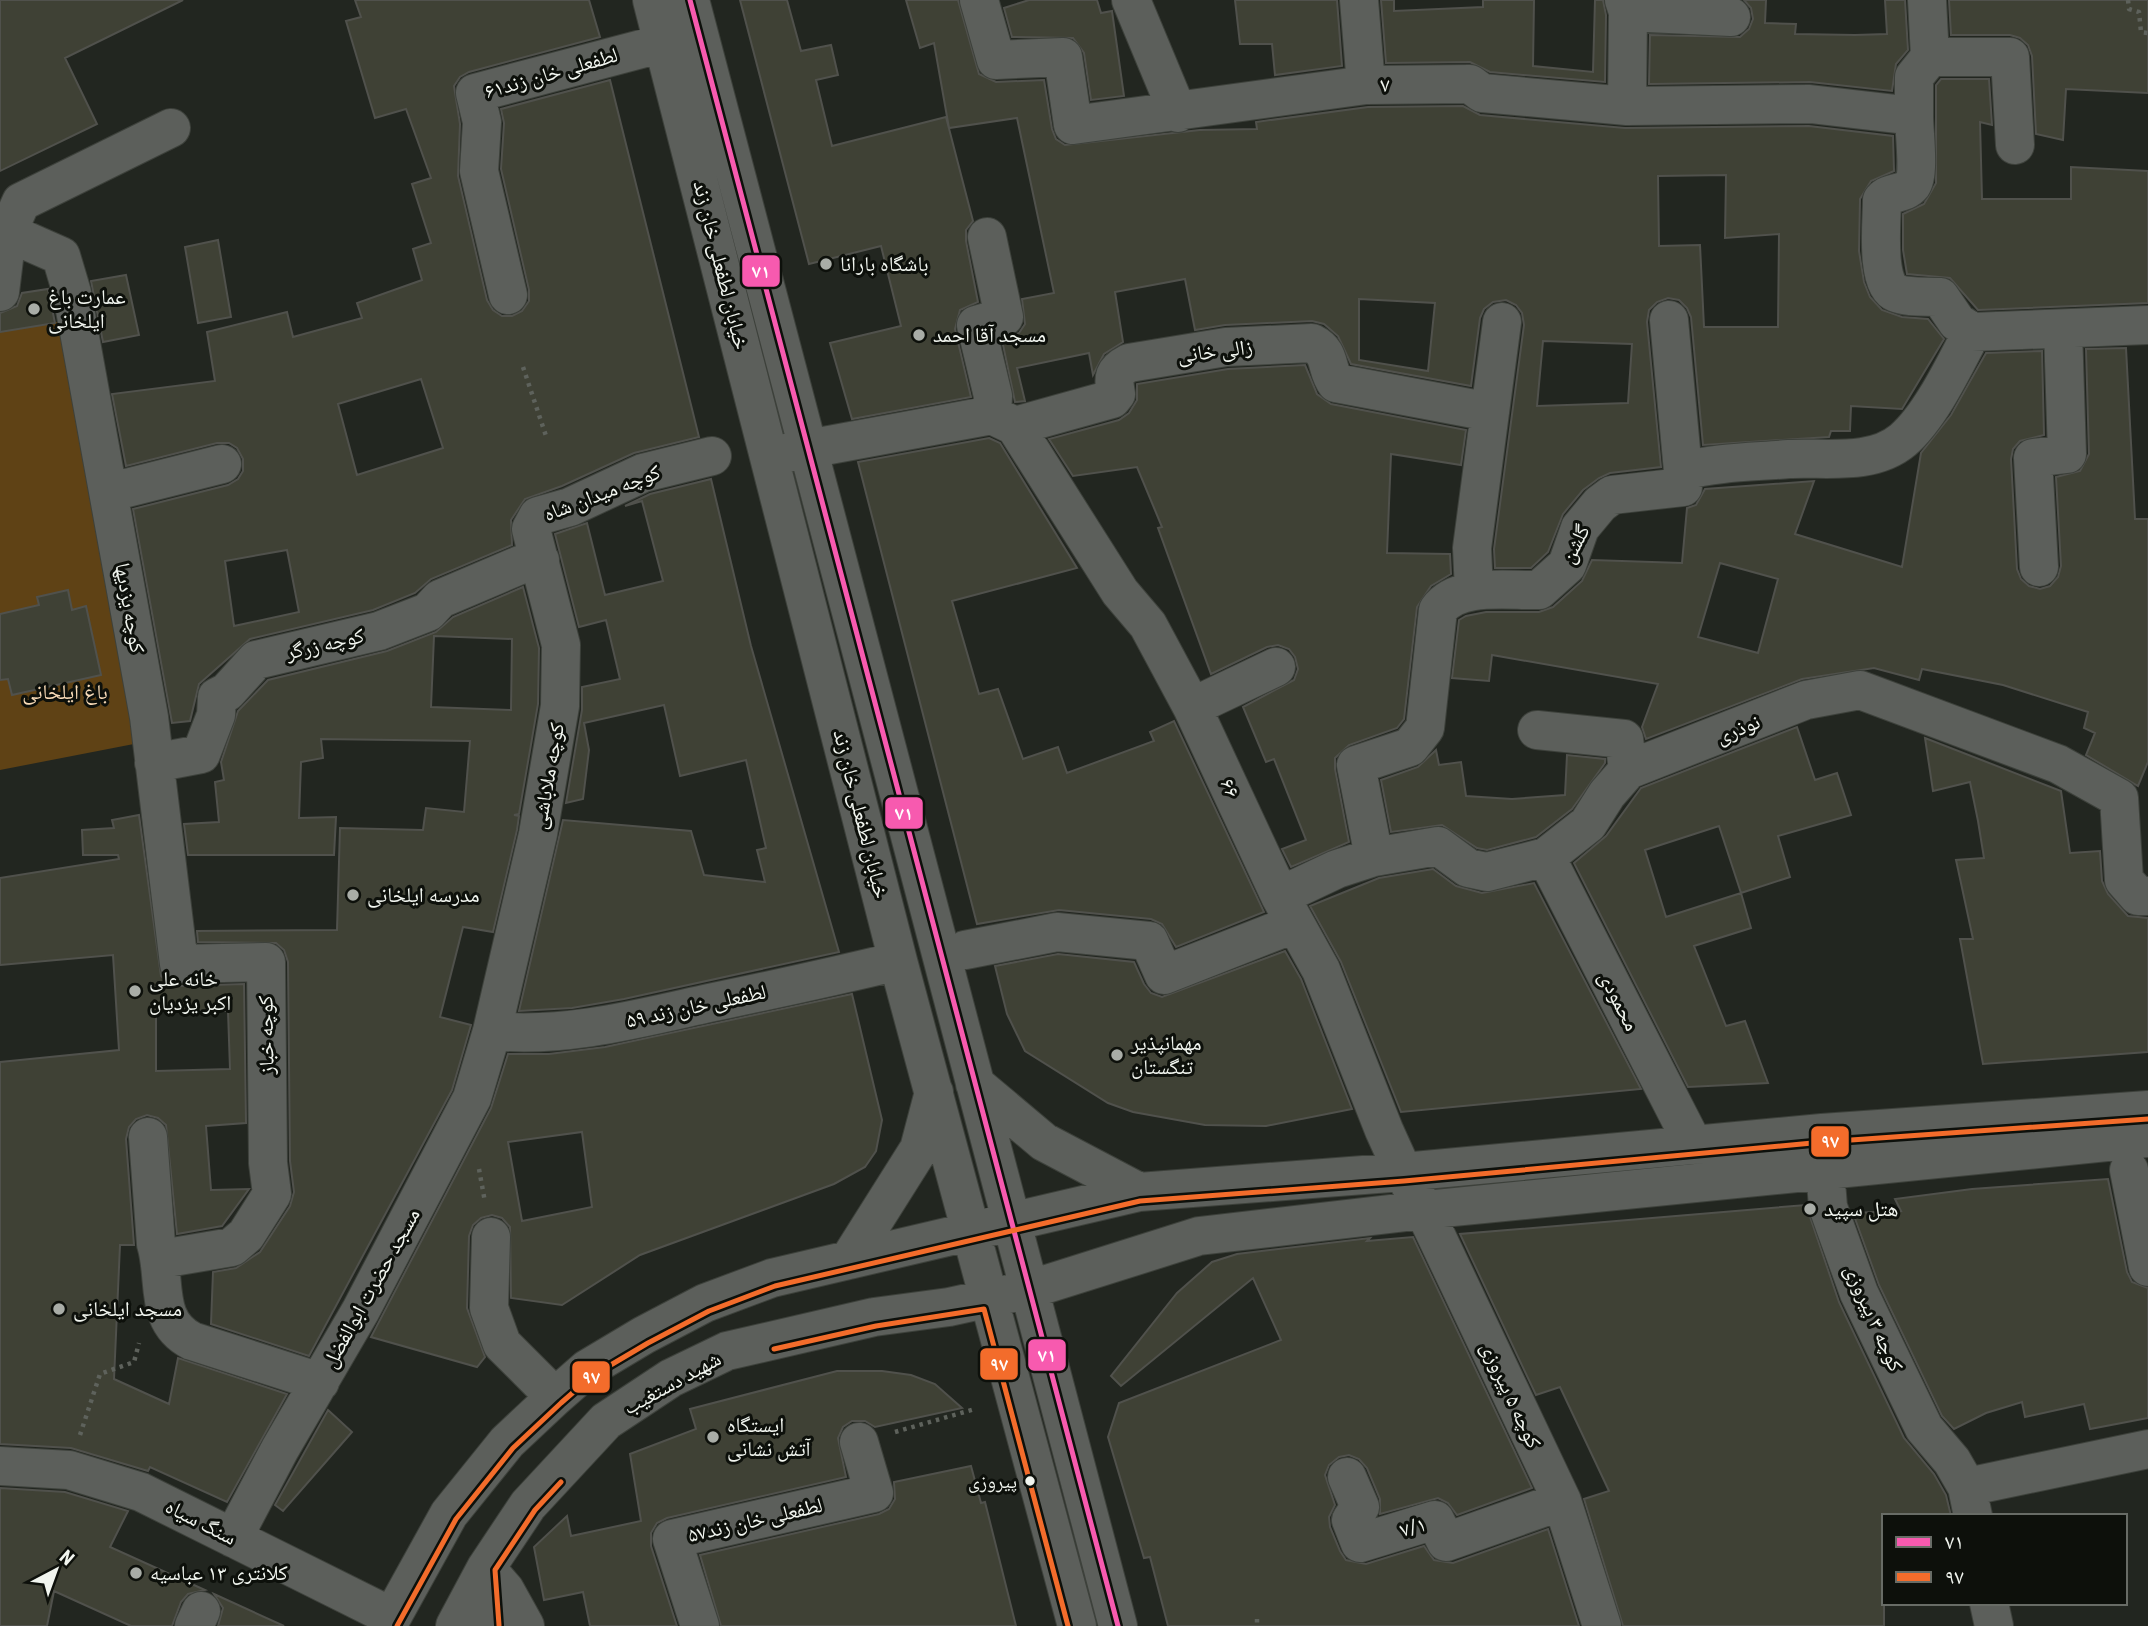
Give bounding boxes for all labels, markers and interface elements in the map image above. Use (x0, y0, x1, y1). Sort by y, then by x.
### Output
street label: لطفعلی خان زند۶۱ (482, 43, 621, 104)
street label: ۷ (1380, 73, 1390, 97)
street label: خیابان لطفعلی خان زند (687, 178, 754, 352)
place label: باشگاه بارانا (840, 252, 929, 276)
line badge: ۷۱ (741, 254, 781, 288)
marker: باشگاه بارانا (818, 256, 834, 272)
text: ۷۱ (752, 260, 770, 283)
place label: عمارت باغ ایلخانی (48, 285, 126, 334)
marker: عمارت باغ ایلخانی (26, 301, 42, 317)
place label: مسجد آقا احمد (933, 323, 1046, 347)
marker: مسجد آقا احمد (911, 327, 927, 343)
street label: زالی خانی (1176, 334, 1254, 369)
street label: کوچه میدان شاه (540, 460, 664, 526)
street label: گلشن (1555, 520, 1596, 568)
street label: کوچه یزدیها (110, 561, 150, 655)
street label: کوچه زرگر (283, 623, 367, 665)
park label: باغ ایلخانی (22, 680, 108, 705)
street label: نوذری (1712, 709, 1764, 749)
street label: کوچه ملاباشی (527, 720, 570, 831)
street label: خیابان لطفعلی خان زند (827, 727, 894, 901)
street label: ۶۶ (1215, 774, 1245, 802)
line badge: ۷۱ (884, 796, 924, 830)
text: ۷۱ (895, 802, 913, 825)
place label: مدرسه ایلخانی (367, 883, 480, 908)
marker: مدرسه ایلخانی (345, 887, 361, 903)
place label: خانه علی اکبر یزدیان (149, 967, 231, 1015)
street label: محمودی (1594, 967, 1644, 1035)
street label: لطفعلی خان زند ۵۹ (624, 979, 768, 1033)
marker: خانه علی اکبر یزدیان (127, 983, 143, 999)
street label: کوچه خباز (253, 995, 279, 1076)
place label: مهمانپذیر تنگستان (1130, 1031, 1202, 1079)
marker: مهمانپذیر تنگستان (1109, 1047, 1125, 1063)
line badge: ۹۷ (1810, 1125, 1850, 1158)
text: ۹۷ (1821, 1130, 1840, 1153)
place label: هتل سپید (1824, 1197, 1898, 1222)
marker: هتل سپید (1802, 1201, 1818, 1217)
street label: مسجد حضرت ابوالفضل (317, 1204, 426, 1372)
street label: کوچه ۳ پیروزی (1840, 1261, 1908, 1376)
place label: مسجد ایلخانی (73, 1297, 182, 1322)
marker: مسجد ایلخانی (51, 1301, 67, 1317)
line badge: ۷۱ (1027, 1338, 1067, 1372)
street label: کوچه ۵ پیروزی (1476, 1338, 1546, 1452)
text: ۷۱ (1038, 1344, 1056, 1367)
street label: شهید دستغیب (619, 1346, 725, 1420)
line badge: ۹۷ (979, 1347, 1019, 1381)
text: ۹۷ (990, 1353, 1009, 1376)
line badge: ۹۷ (571, 1360, 611, 1394)
text: ۹۷ (582, 1366, 601, 1389)
place label: ایستگاه آتش نشانی (727, 1413, 811, 1462)
marker: ایستگاه آتش نشانی (705, 1429, 721, 1445)
place label: پیروزی (968, 1470, 1017, 1493)
marker: پیروزی (1023, 1474, 1037, 1488)
street label: لطفعلی خان زند۵۷ (685, 1493, 825, 1548)
street label: سنگ سیاه (162, 1494, 240, 1550)
street label: ۷/۱ (1397, 1512, 1429, 1542)
legend (1882, 1514, 2127, 1605)
text: ۷۱ (1945, 1530, 1964, 1554)
north arrow (21, 1535, 91, 1605)
text: N (55, 1545, 79, 1570)
place label: کلانتری ۱۳ عباسیه (150, 1561, 288, 1585)
marker: کلانتری ۱۳ عباسیه (128, 1565, 144, 1581)
text: ۹۷ (1945, 1565, 1964, 1589)

